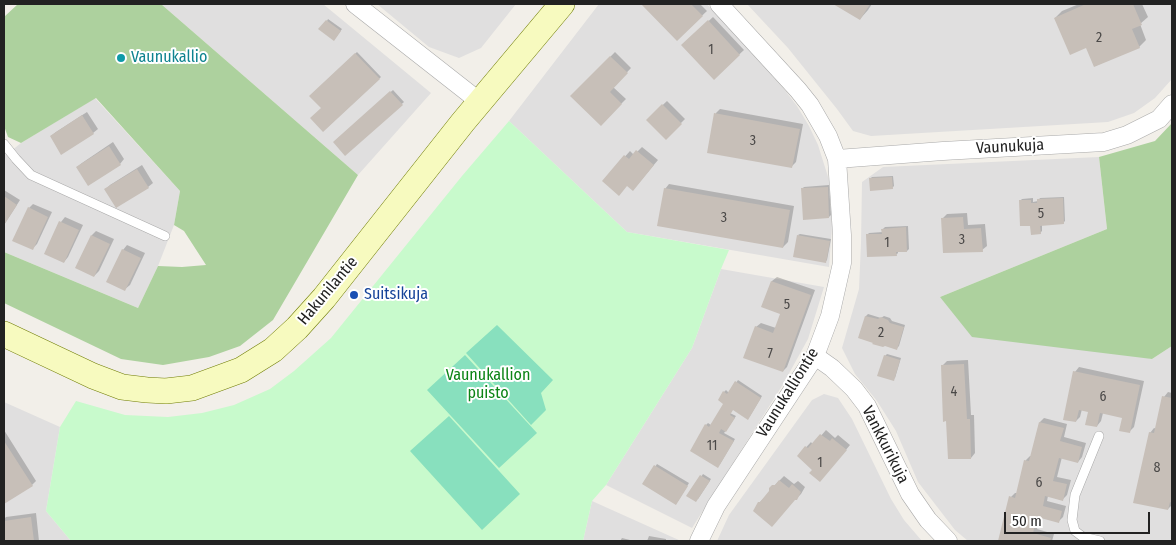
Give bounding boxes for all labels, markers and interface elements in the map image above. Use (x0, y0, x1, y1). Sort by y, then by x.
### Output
house number: 2 (1096, 30, 1102, 46)
house number: 1 (708, 42, 714, 58)
place label: Vaunukallio (131, 48, 207, 68)
marker: Vaunukallio (115, 52, 127, 64)
house number: 3 (750, 133, 756, 149)
street label: Vaunukuja (975, 136, 1045, 158)
house number: 5 (1038, 206, 1044, 222)
house number: 3 (721, 210, 727, 226)
house number: 3 (959, 232, 965, 248)
house number: 1 (884, 235, 890, 251)
street label: Hakunilantie (294, 253, 362, 329)
place label: Suitsikuja (364, 285, 428, 305)
marker: Suitsikuja (348, 289, 360, 301)
house number: 5 (784, 297, 790, 313)
house number: 2 (878, 325, 884, 341)
street label: Vaunukalliontie (753, 345, 823, 441)
house number: 7 (767, 346, 773, 362)
park label: Vaunukallion puisto (446, 366, 530, 404)
house number: 4 (951, 384, 957, 400)
house number: 6 (1100, 389, 1106, 405)
street label: Vankkurikuja (857, 403, 913, 487)
house number: 11 (707, 438, 717, 454)
house number: 1 (817, 455, 823, 471)
house number: 8 (1154, 460, 1160, 476)
house number: 6 (1036, 475, 1042, 491)
scale bar (1006, 502, 1152, 534)
text: 50 m (1012, 512, 1042, 530)

